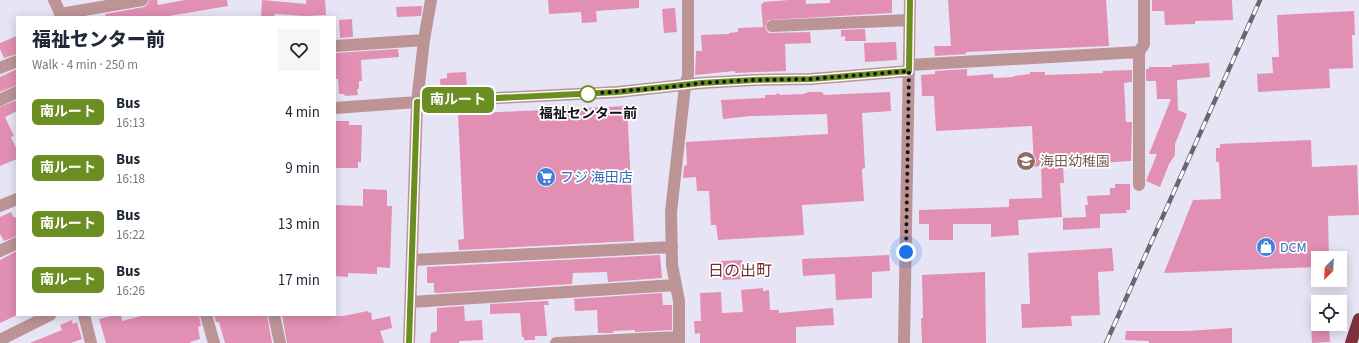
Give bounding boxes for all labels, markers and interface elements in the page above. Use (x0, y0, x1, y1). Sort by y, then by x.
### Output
text: 福祉センター前 (32, 27, 165, 54)
button: heart (278, 29, 320, 71)
text: Walk · 4 min · 250 m (32, 56, 138, 74)
marker: 福祉センター前 (579, 85, 597, 103)
line badge: 南ルート (430, 87, 486, 113)
text: 南ルート (430, 90, 486, 110)
text: Bus (116, 93, 140, 114)
text: 南ルート (40, 102, 96, 122)
text: 4 min (285, 102, 320, 123)
place label: 福祉センター前 (539, 104, 637, 124)
text: 16:13 (116, 114, 145, 132)
text: Bus (116, 149, 140, 170)
school or university icon: 海田幼稚園 (1015, 150, 1037, 172)
place label: 海田幼稚園 (1040, 152, 1110, 172)
text: 南ルート (40, 158, 96, 178)
text: 9 min (285, 158, 320, 179)
supermarket icon: フジ 海田店 (535, 166, 557, 188)
place label: フジ 海田店 (560, 168, 633, 188)
text: 16:18 (116, 170, 145, 188)
text: Bus (116, 205, 140, 226)
text: 南ルート (40, 214, 96, 234)
text: 13 min (278, 214, 320, 235)
text: 16:22 (116, 226, 145, 244)
shop icon: DCM (1255, 236, 1277, 258)
place label: DCM (1280, 238, 1307, 258)
your location (896, 242, 916, 262)
north arrow (1311, 251, 1347, 287)
map controls (1311, 251, 1347, 331)
district label: 日の出町 (708, 260, 772, 282)
text: Bus (116, 261, 140, 282)
text: 南ルート (40, 270, 96, 290)
text: 17 min (278, 270, 320, 291)
text: 16:26 (116, 282, 145, 300)
button: locate (1311, 295, 1347, 331)

